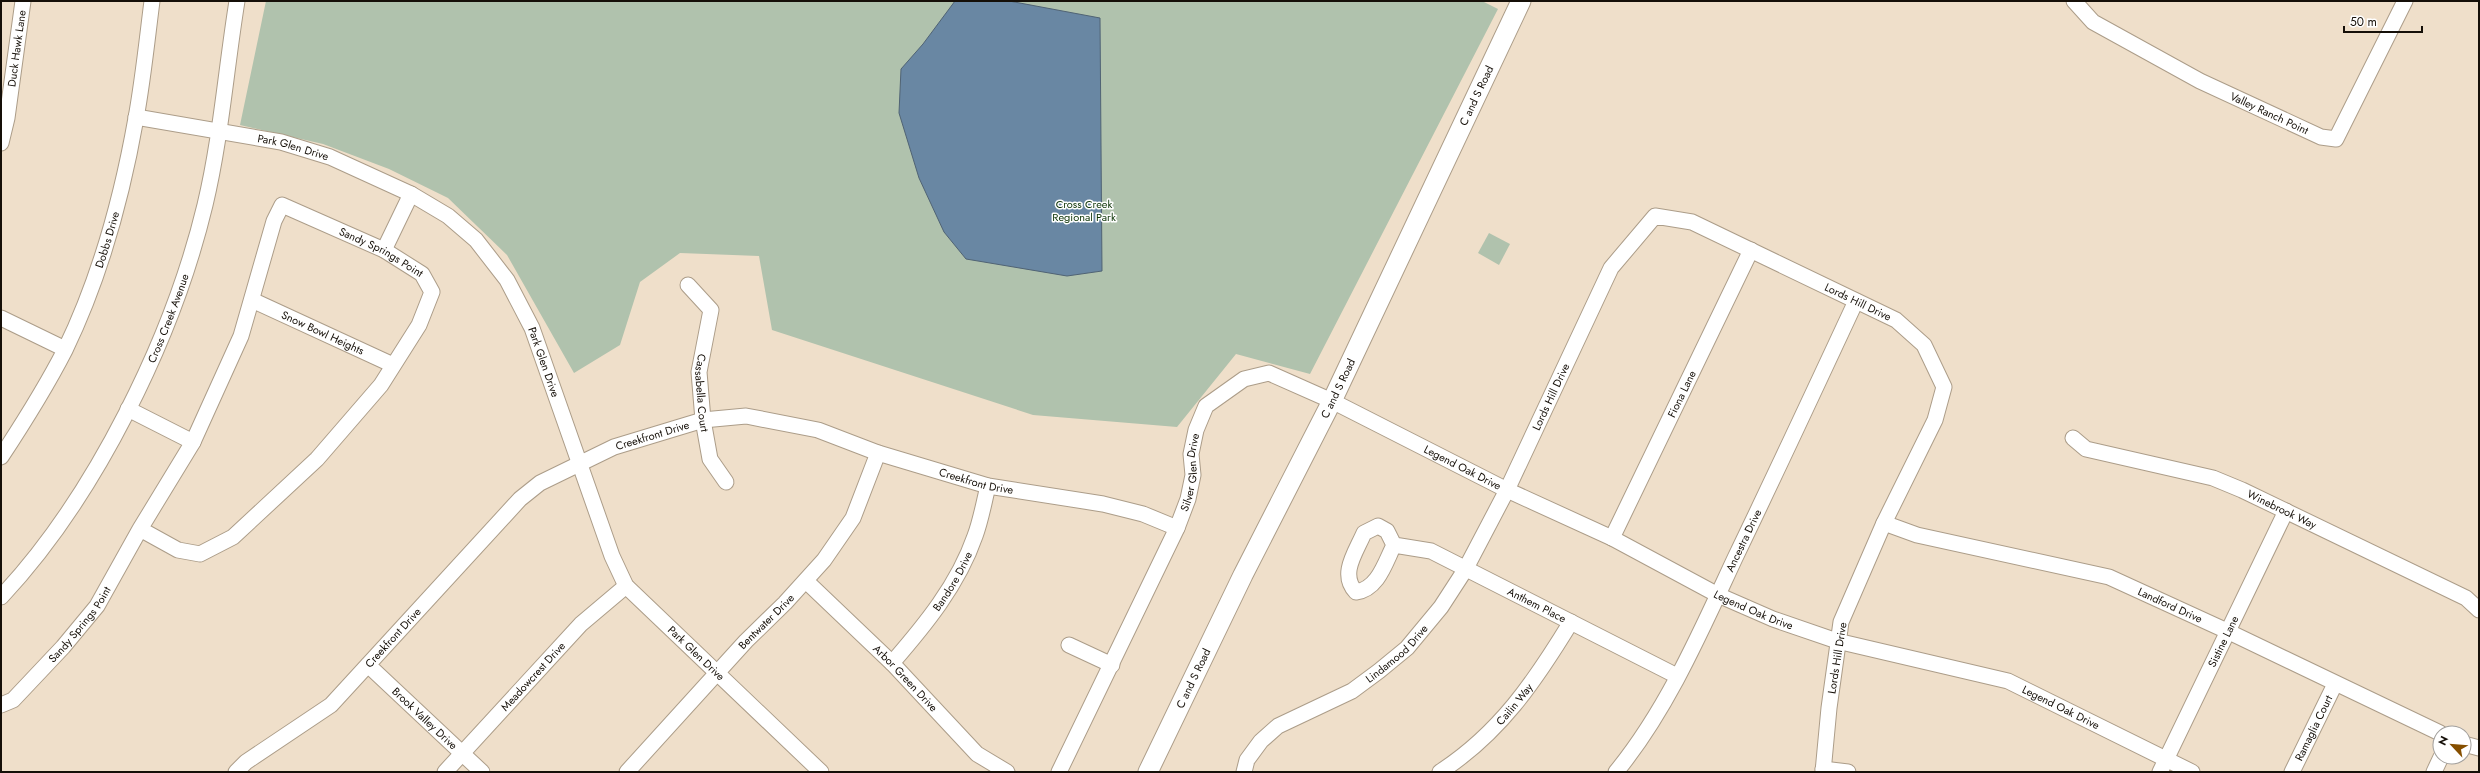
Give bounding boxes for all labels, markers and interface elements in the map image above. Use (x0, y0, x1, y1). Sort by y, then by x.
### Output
scale bar (2344, 8, 2422, 34)
street label: Duck Hawk Lane (3, 9, 30, 88)
text: 50 m (2350, 13, 2377, 31)
street label: C and S Road (1455, 63, 1497, 128)
street label: Valley Ranch Point (2228, 88, 2312, 138)
street label: Park Glen Drive (256, 130, 331, 164)
park label: Cross Creek Regional Park (1052, 196, 1116, 225)
street label: Dobbs Drive (91, 209, 123, 270)
street label: Sandy Springs Point (337, 223, 427, 281)
street label: Cross Creek Avenue (143, 271, 193, 365)
street label: Lords Hill Drive (1822, 279, 1894, 325)
street label: Snow Bowl Heights (279, 307, 367, 359)
street label: Park Glen Drive (524, 325, 564, 399)
street label: Cassabella Court (691, 352, 713, 433)
street label: C and S Road (1316, 356, 1359, 421)
street label: Lords Hill Drive (1528, 360, 1573, 433)
street label: Fiona Lane (1663, 367, 1700, 420)
street label: Creekfront Drive (613, 417, 691, 454)
street label: Silver Glen Drive (1176, 432, 1203, 514)
street label: Legend Oak Drive (1421, 441, 1504, 494)
street label: Creekfront Drive (937, 464, 1015, 498)
street label: Winebrook Way (2245, 486, 2319, 533)
street label: Ancestra Drive (1722, 506, 1765, 574)
street label: Bandore Drive (929, 549, 976, 614)
street label: Sandy Springs Point (44, 583, 115, 666)
street label: Anthem Place (1505, 583, 1569, 627)
street label: Landford Drive (2135, 583, 2205, 627)
street label: Legend Oak Drive (1711, 586, 1796, 633)
street label: Bentwater Drive (734, 590, 798, 653)
street label: Creekfront Drive (361, 604, 425, 671)
street label: Sistine Lane (2204, 613, 2242, 670)
street label: Lindamood Drive (1362, 621, 1432, 686)
street label: Lords Hill Drive (1823, 621, 1851, 695)
street label: Park Glen Drive (664, 622, 729, 684)
street label: Meadowcrest Drive (497, 638, 569, 714)
street label: Arbor Green Drive (869, 641, 942, 715)
street label: C and S Road (1172, 646, 1214, 711)
street label: Cailin Way (1492, 680, 1536, 729)
street label: Legend Oak Drive (2020, 681, 2103, 733)
street label: Brook Valley Drive (389, 684, 461, 753)
street label: Ramaglia Court (2291, 692, 2337, 764)
north arrow (2432, 725, 2472, 765)
text: N (2434, 733, 2452, 748)

